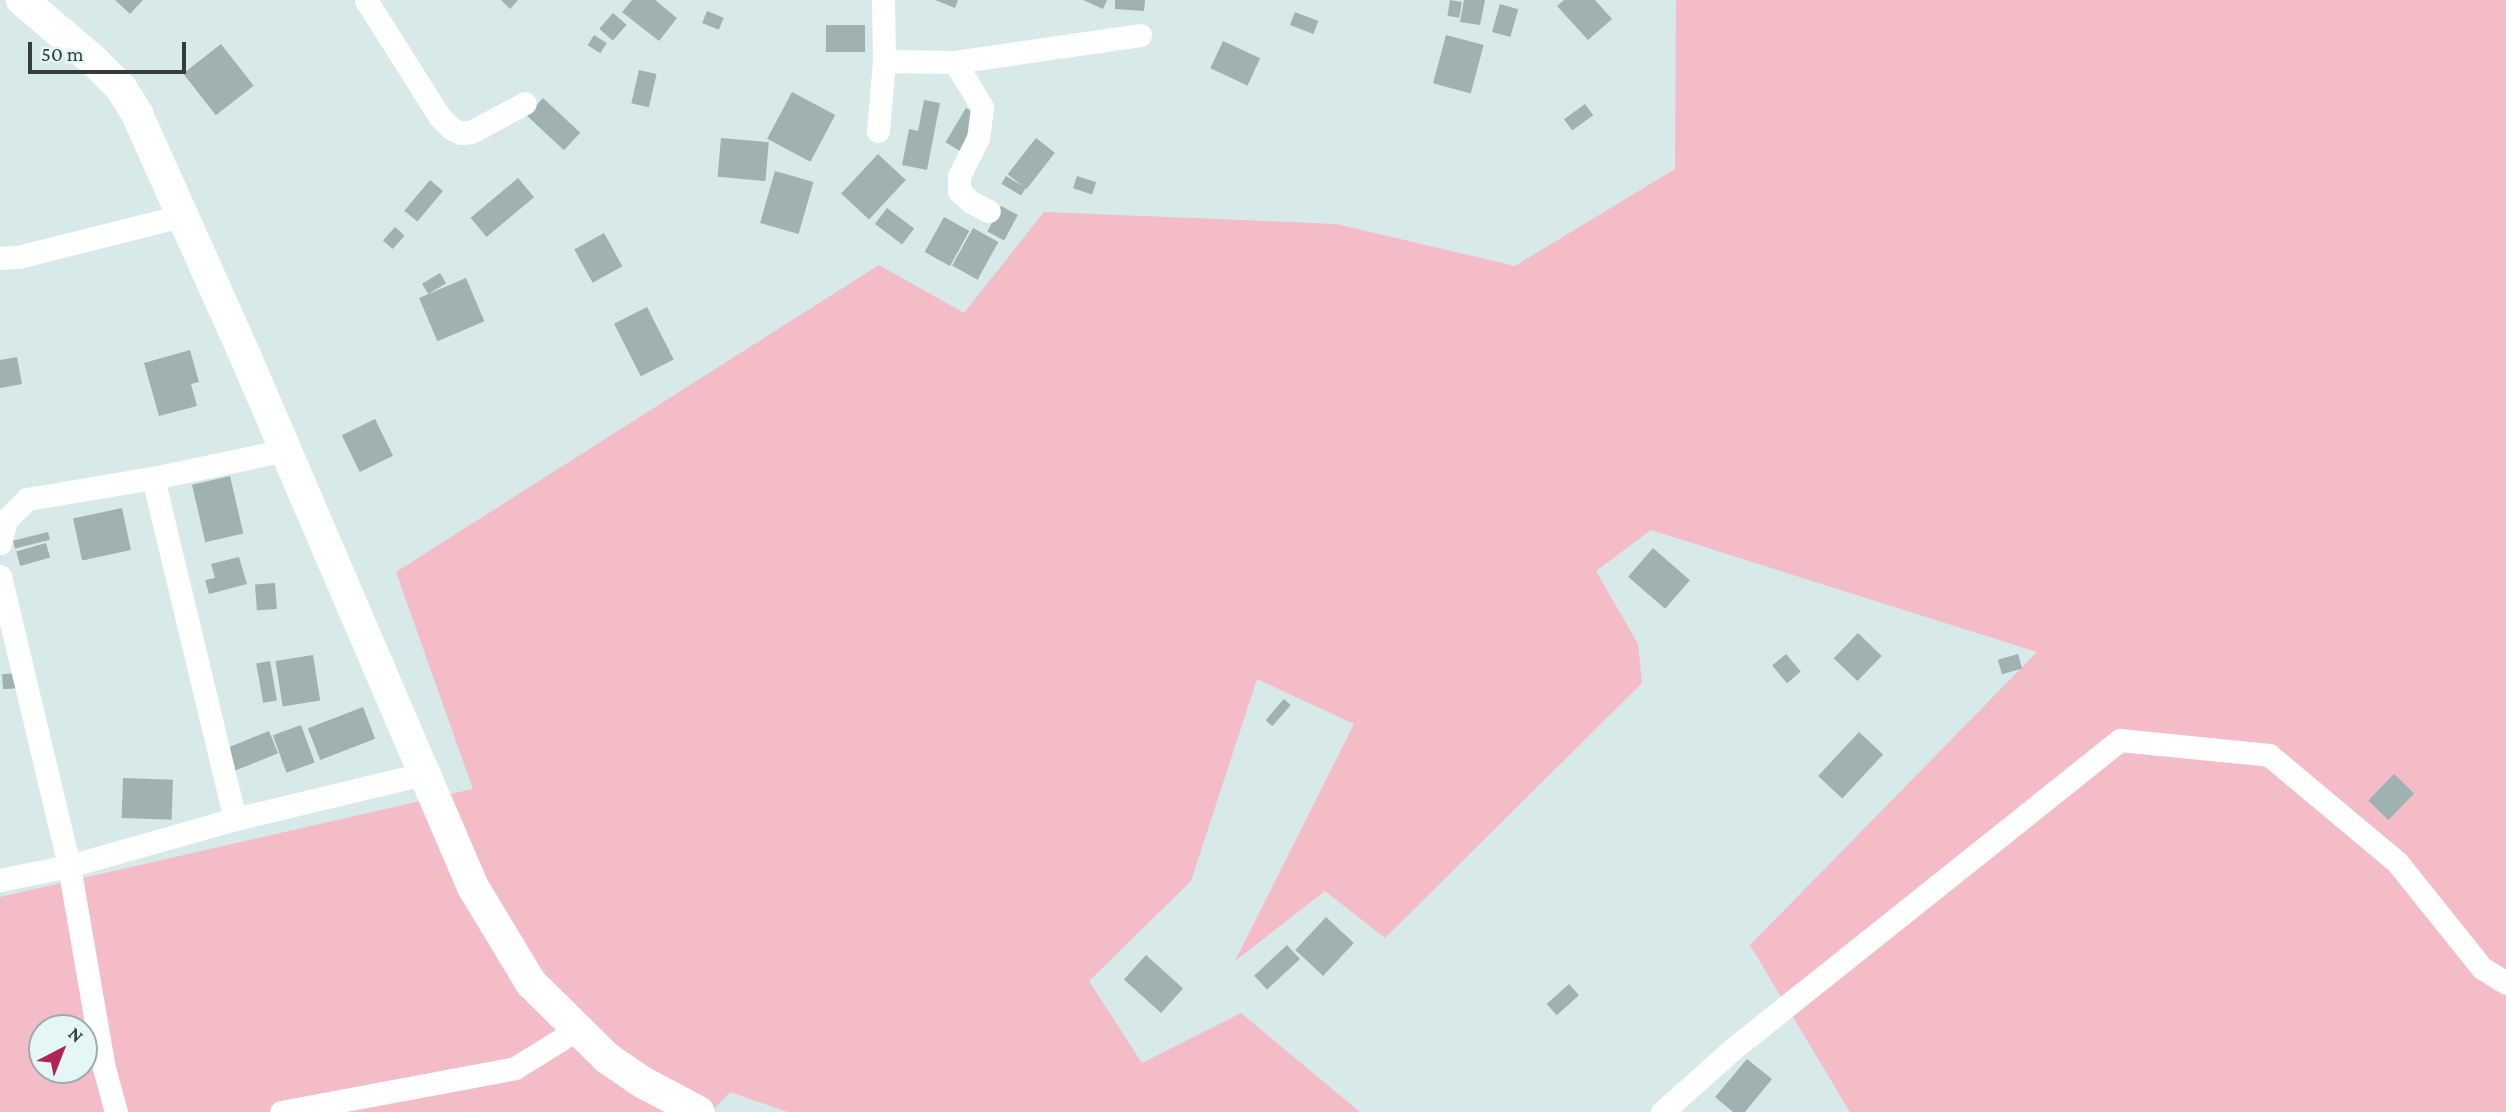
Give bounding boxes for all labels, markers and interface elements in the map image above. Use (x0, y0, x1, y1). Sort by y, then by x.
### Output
scale bar (32, 28, 189, 72)
text: 50 m (41, 42, 84, 66)
north arrow (28, 1014, 98, 1084)
text: N (64, 1022, 88, 1047)

